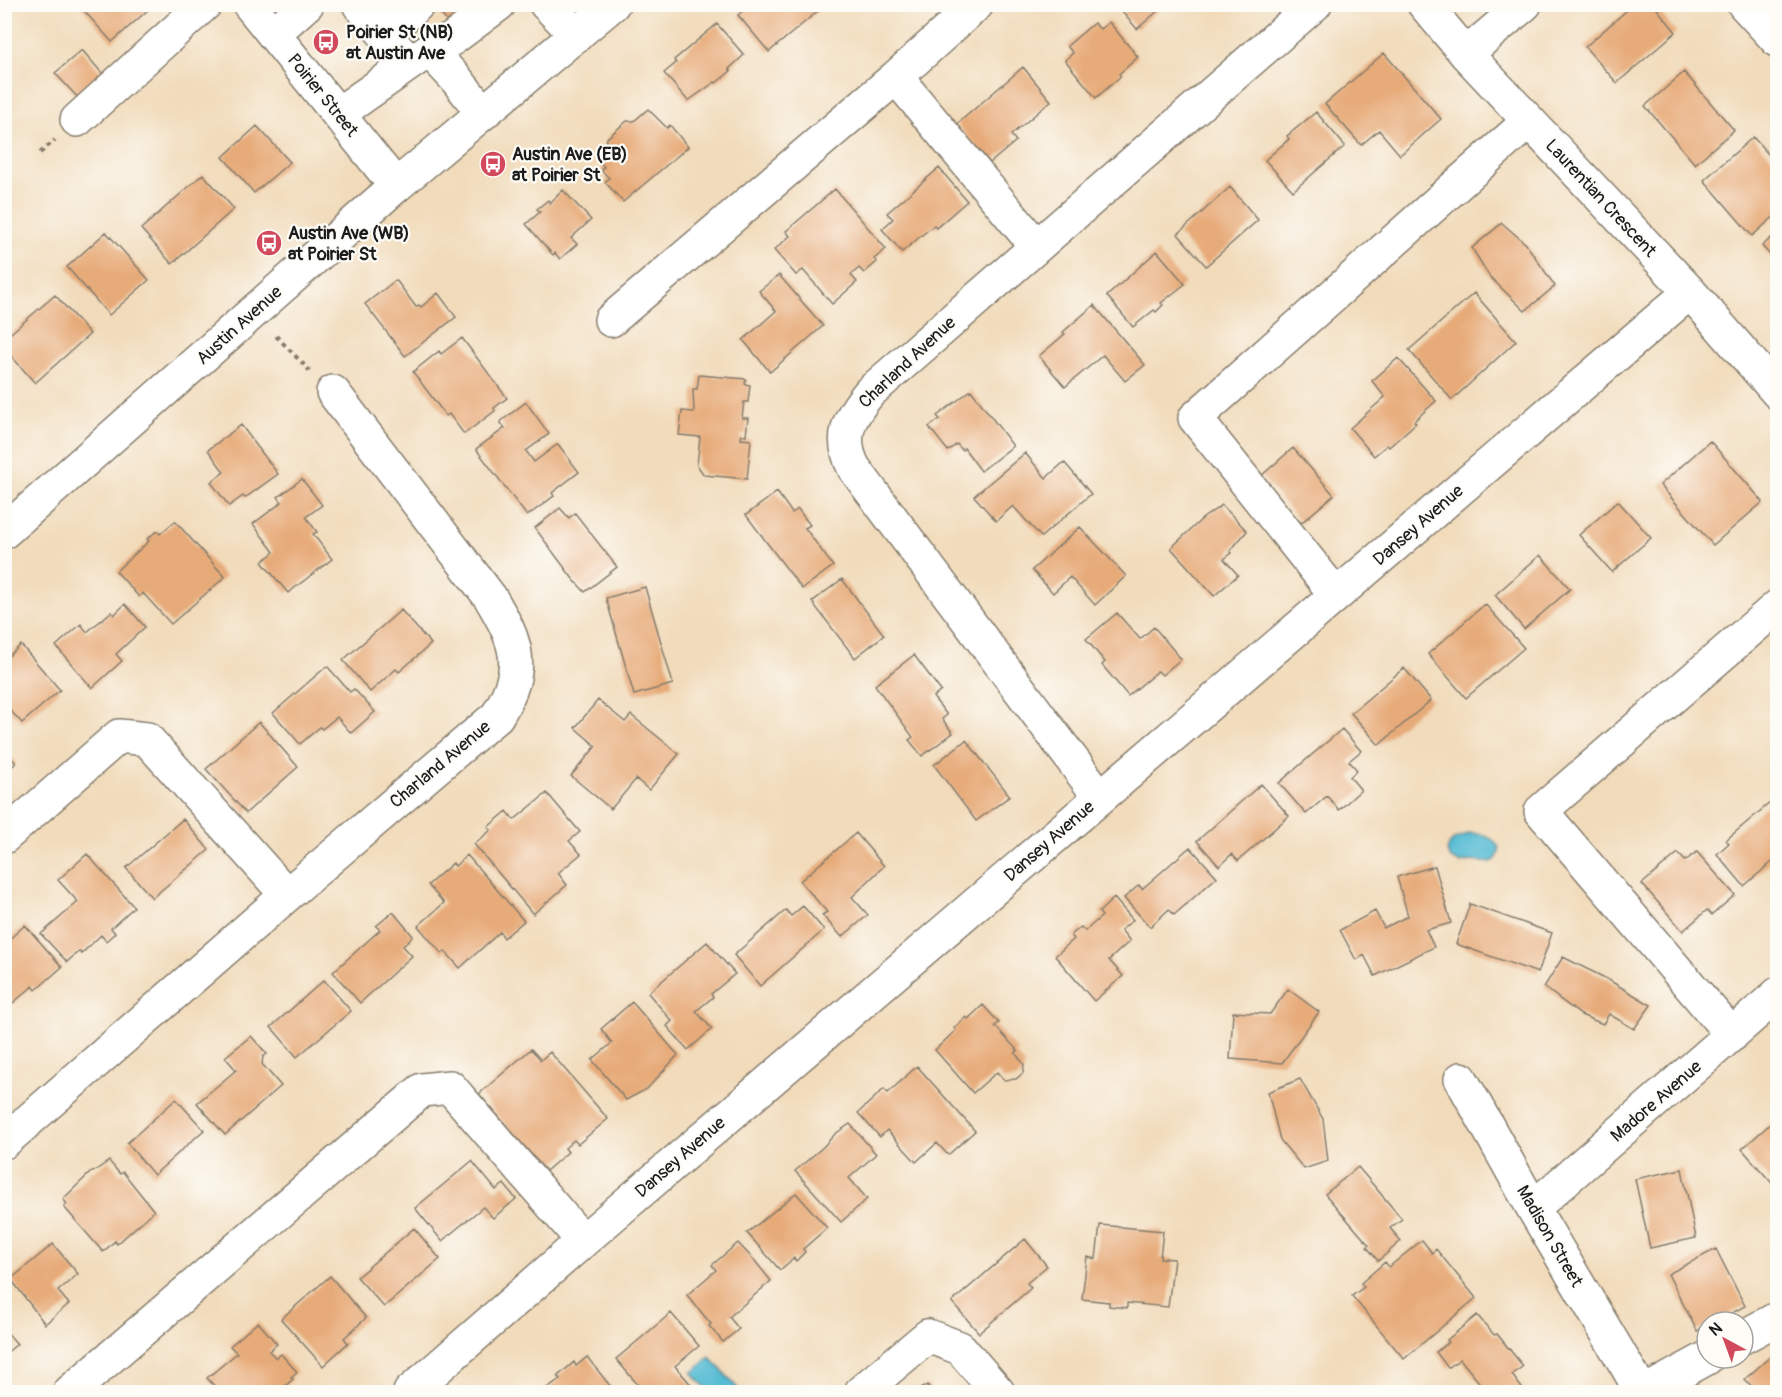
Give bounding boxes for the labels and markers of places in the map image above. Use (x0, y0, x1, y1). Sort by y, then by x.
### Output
place label: Poirier St (NB) at Austin Ave (346, 21, 454, 65)
bus stop icon: Poirier St (NB) at Austin Ave (311, 27, 341, 57)
place label: Austin Ave (EB) at Poirier St (512, 143, 628, 187)
bus stop icon: Austin Ave (EB) at Poirier St (478, 149, 508, 179)
place label: Austin Ave (WB) at Poirier St (288, 222, 410, 266)
bus stop icon: Austin Ave (WB) at Poirier St (254, 228, 284, 258)

